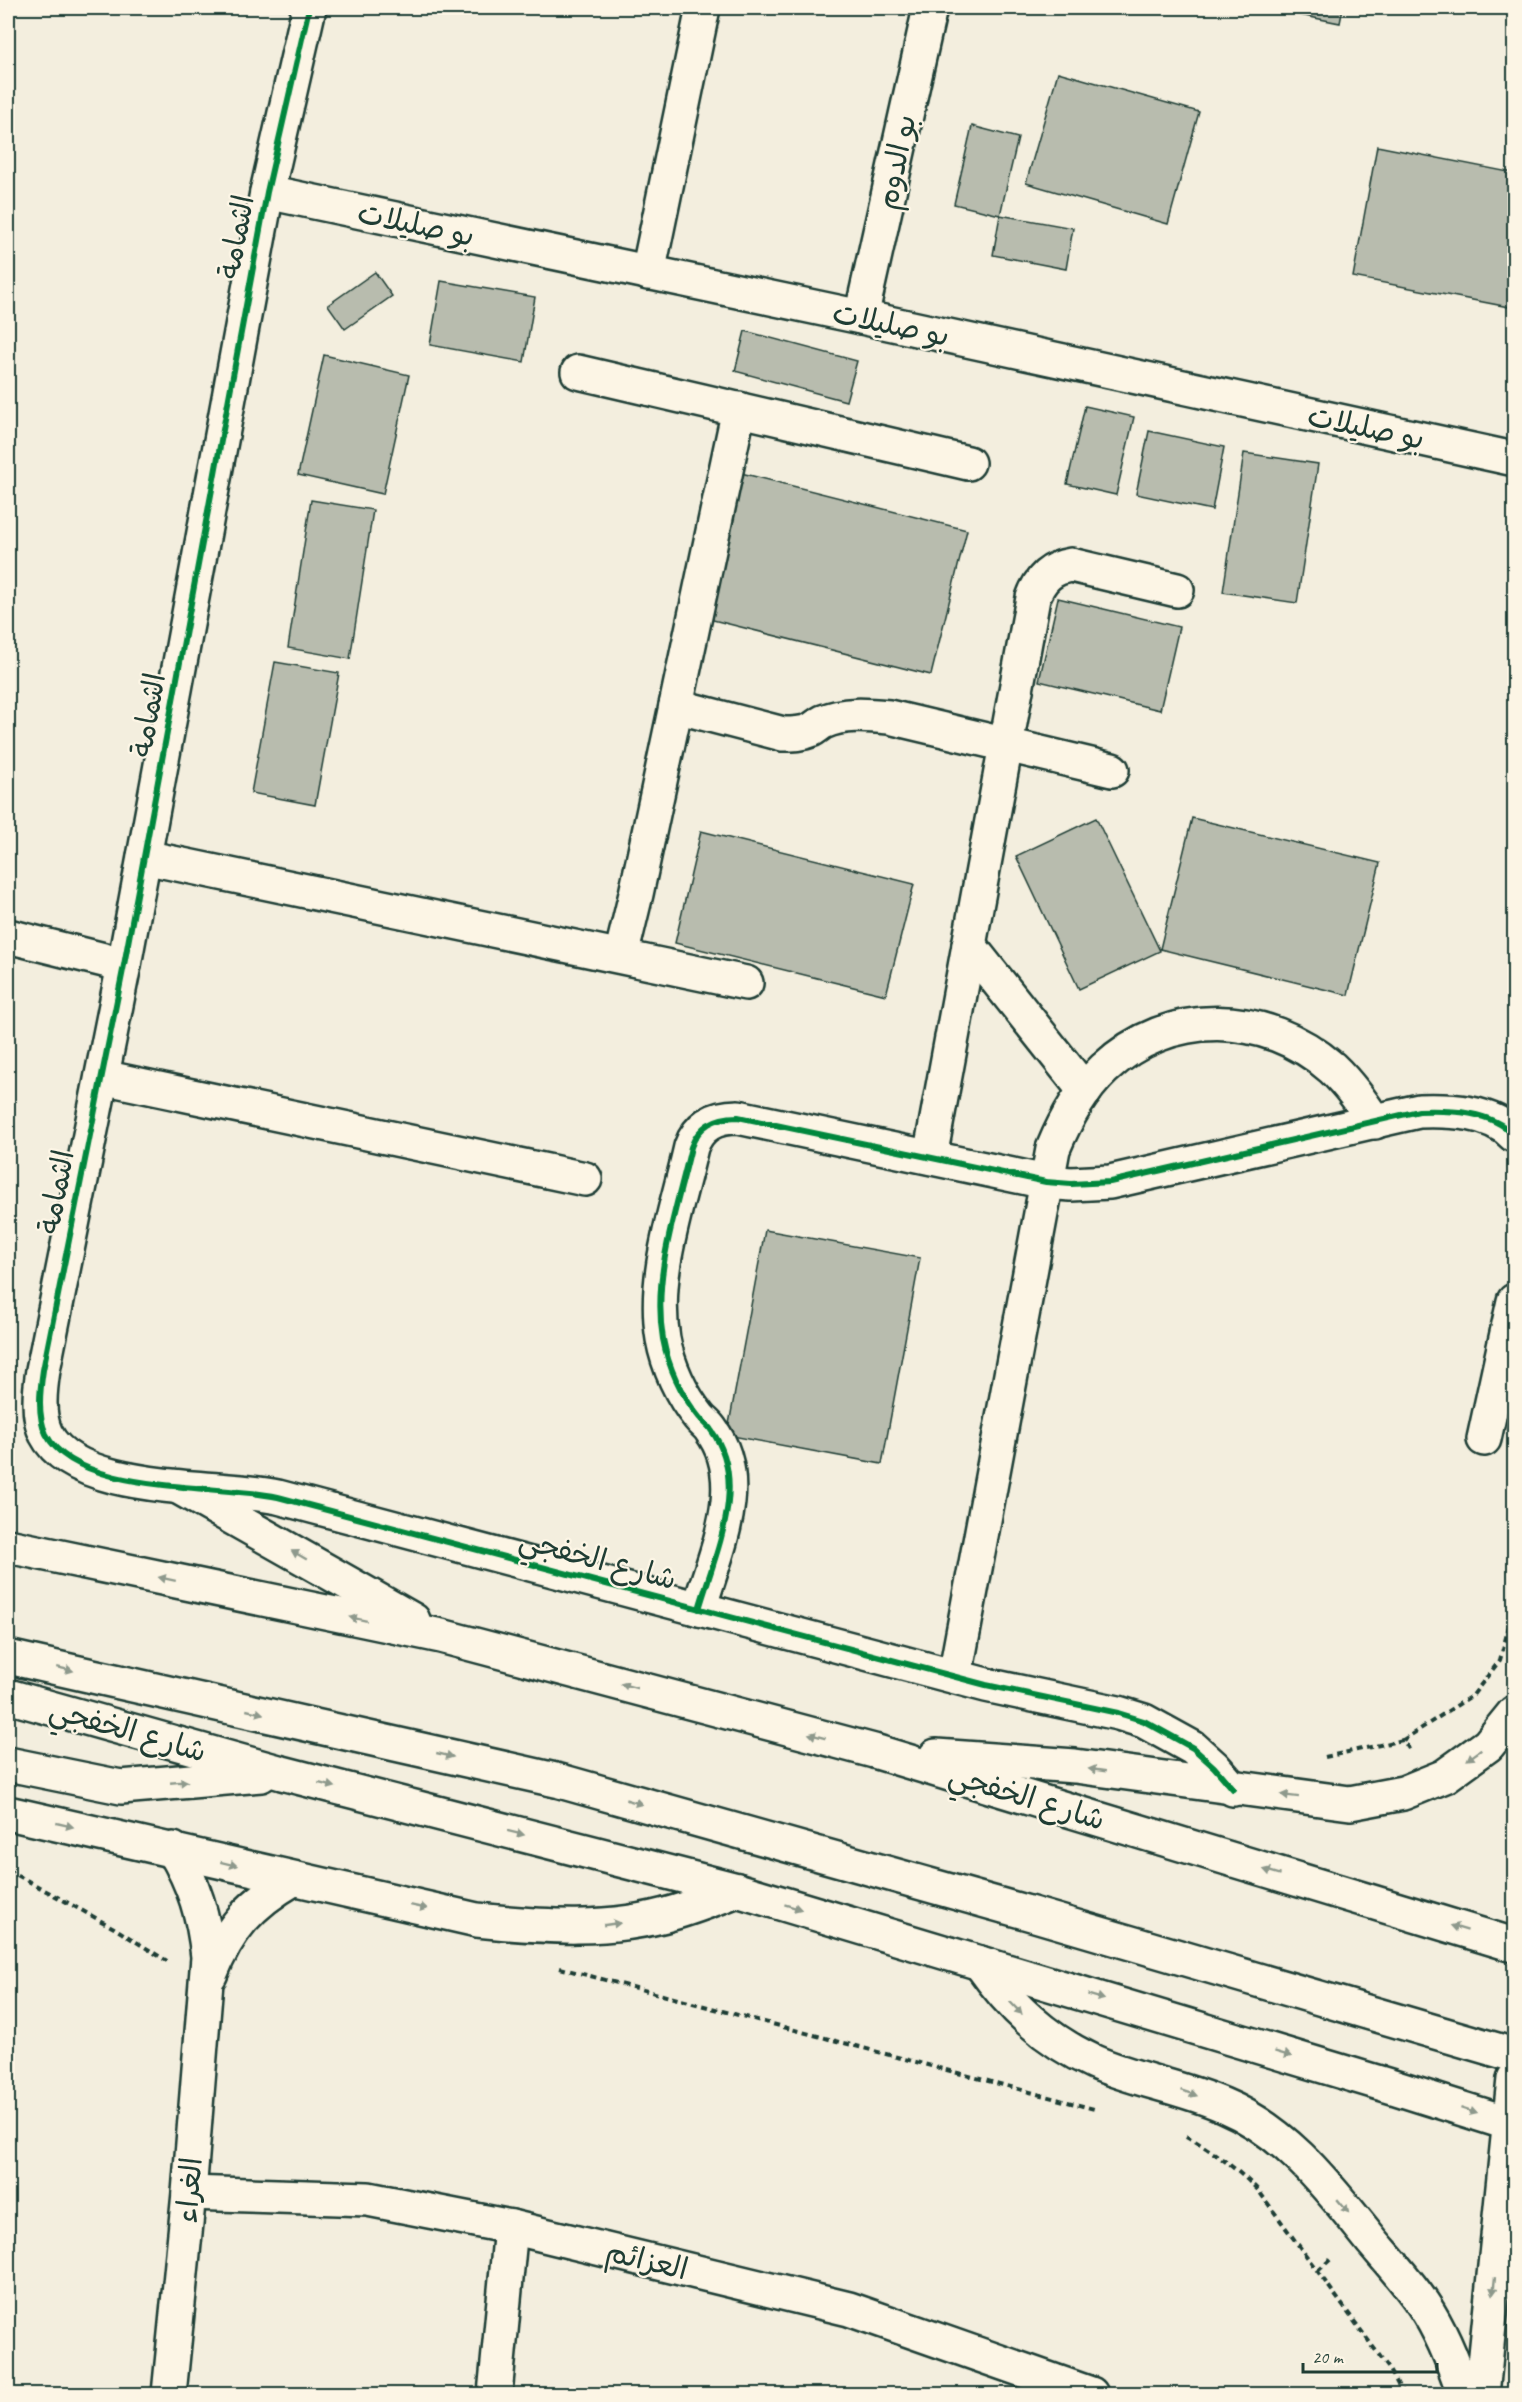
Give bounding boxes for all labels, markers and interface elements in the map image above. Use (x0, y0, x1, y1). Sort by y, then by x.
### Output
street label: بو الدوم (867, 111, 928, 214)
street label: الثمامة (209, 192, 263, 282)
street label: بو صليلات (354, 193, 478, 255)
street label: بو صليلات (829, 293, 953, 355)
street label: بو صليلات (1304, 396, 1428, 458)
street label: الثمامة (122, 670, 174, 760)
street label: الثمامة (29, 1147, 83, 1237)
street label: شارع الخفجي (513, 1520, 681, 1605)
one-way arrow (291, 1550, 307, 1561)
one-way arrow (157, 1574, 176, 1583)
one-way arrow (348, 1614, 367, 1623)
one-way arrow (55, 1665, 74, 1675)
one-way arrow (620, 1681, 638, 1690)
street label: شارع الخفجي (43, 1690, 211, 1777)
one-way arrow (246, 1708, 264, 1718)
one-way arrow (808, 1730, 826, 1740)
one-way arrow (1466, 1749, 1482, 1761)
one-way arrow (436, 1751, 454, 1761)
street label: شارع الخفجي (942, 1755, 1110, 1845)
one-way arrow (1088, 1765, 1107, 1774)
one-way arrow (170, 1777, 189, 1787)
one-way arrow (318, 1780, 336, 1790)
one-way arrow (1281, 1791, 1300, 1800)
one-way arrow (625, 1798, 643, 1807)
one-way arrow (55, 1821, 74, 1831)
one-way arrow (507, 1829, 525, 1839)
one-way arrow (220, 1859, 238, 1869)
one-way arrow (1263, 1867, 1281, 1876)
one-way arrow (410, 1903, 429, 1912)
one-way arrow (784, 1903, 802, 1912)
one-way arrow (603, 1920, 622, 1929)
one-way arrow (1450, 1923, 1468, 1932)
one-way arrow (1087, 1993, 1105, 2003)
one-way arrow (1009, 2001, 1023, 2016)
one-way arrow (1274, 2050, 1292, 2059)
one-way arrow (1180, 2088, 1198, 2098)
one-way arrow (1460, 2107, 1478, 2116)
street label: الغراء (167, 2156, 211, 2224)
one-way arrow (1336, 2198, 1349, 2213)
street label: العزائم (601, 2232, 692, 2291)
one-way arrow (1489, 2277, 1499, 2296)
scale bar (1303, 2336, 1436, 2374)
text: 20 m (1312, 2346, 1345, 2368)

